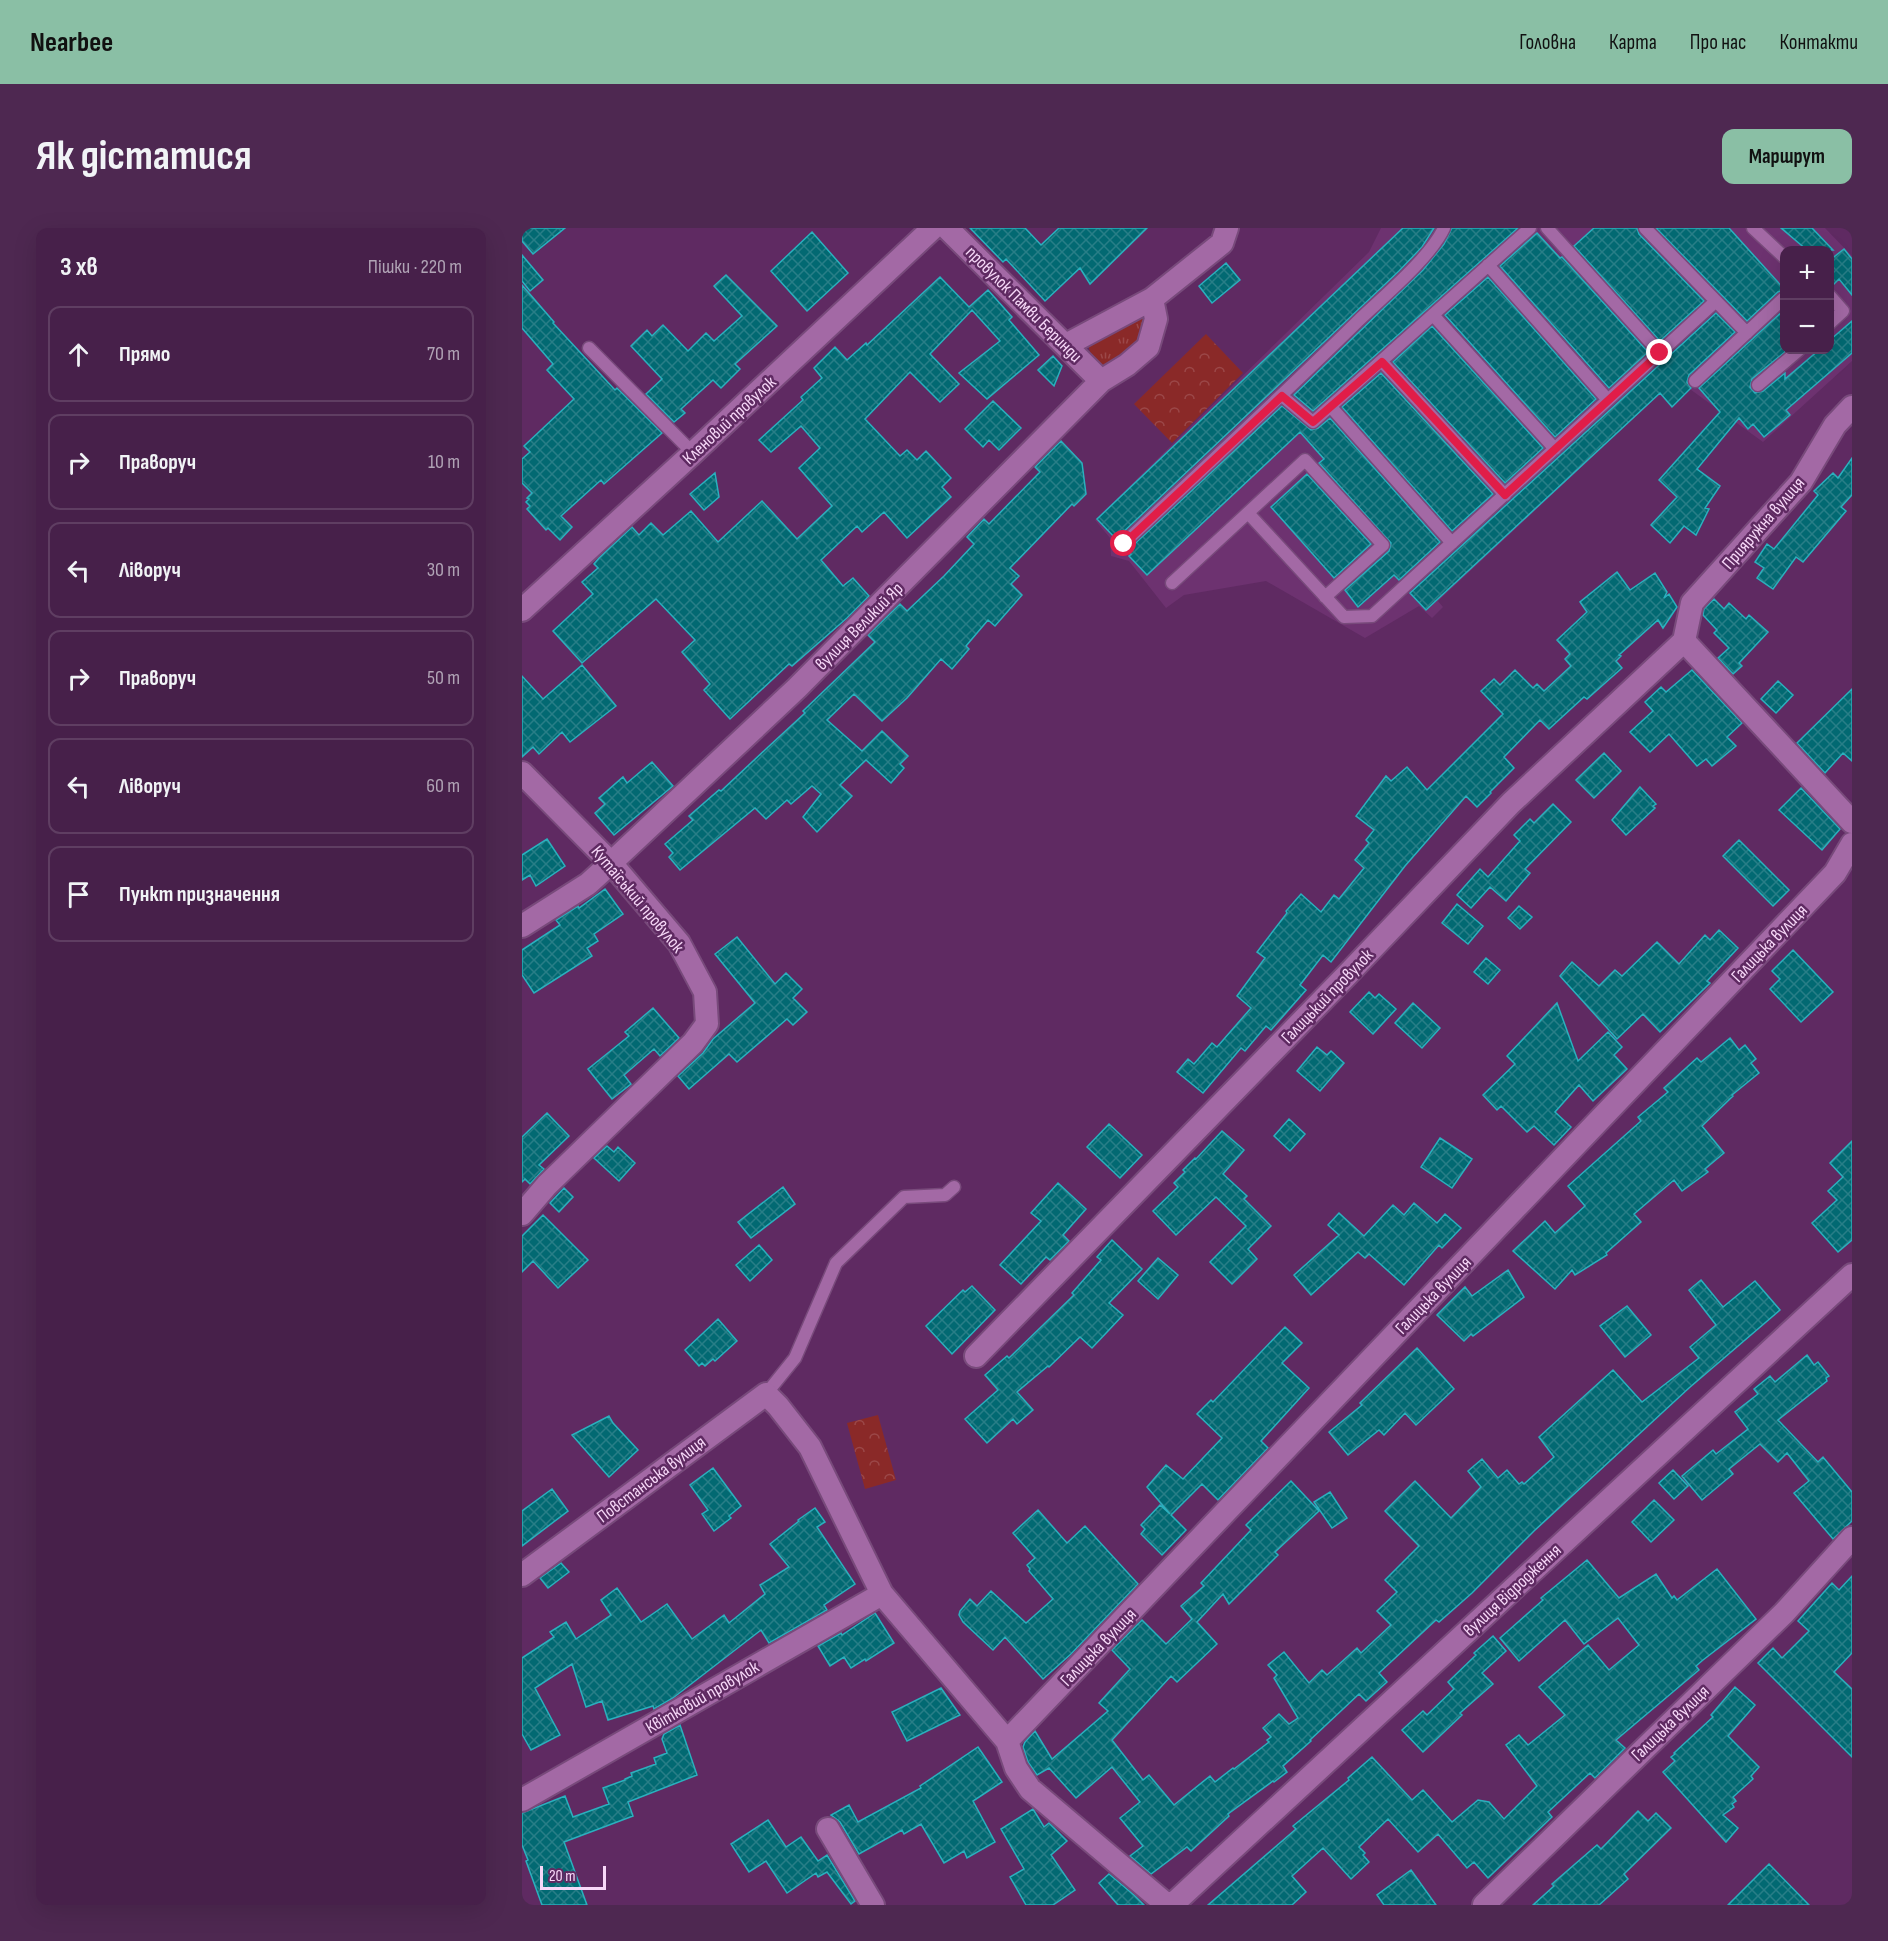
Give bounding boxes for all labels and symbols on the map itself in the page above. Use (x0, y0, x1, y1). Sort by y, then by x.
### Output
street label: провулок Памви Беринди (961, 242, 1086, 367)
route end (1646, 339, 1672, 365)
street label: Кленовий провулок (678, 372, 780, 469)
street label: Прияружна вулиця (1718, 473, 1809, 574)
route start (1110, 530, 1136, 556)
street label: вулиця Великий Яр (811, 578, 907, 674)
street label: Кутаїський провулок (587, 842, 689, 957)
street label: Галицька вулиця (1727, 900, 1812, 987)
street label: Галицький провулок (1277, 945, 1378, 1048)
street label: Галицька вулиця (1391, 1252, 1476, 1339)
street label: Повстанська вулиця (593, 1432, 710, 1527)
street label: вулиця Відродження (1459, 1540, 1566, 1641)
street label: Галицька вулиця (1056, 1604, 1141, 1691)
street label: Квітковий провулок (642, 1656, 763, 1738)
street label: Галицька вулиця (1627, 1681, 1714, 1766)
scale bar (540, 1863, 606, 1890)

